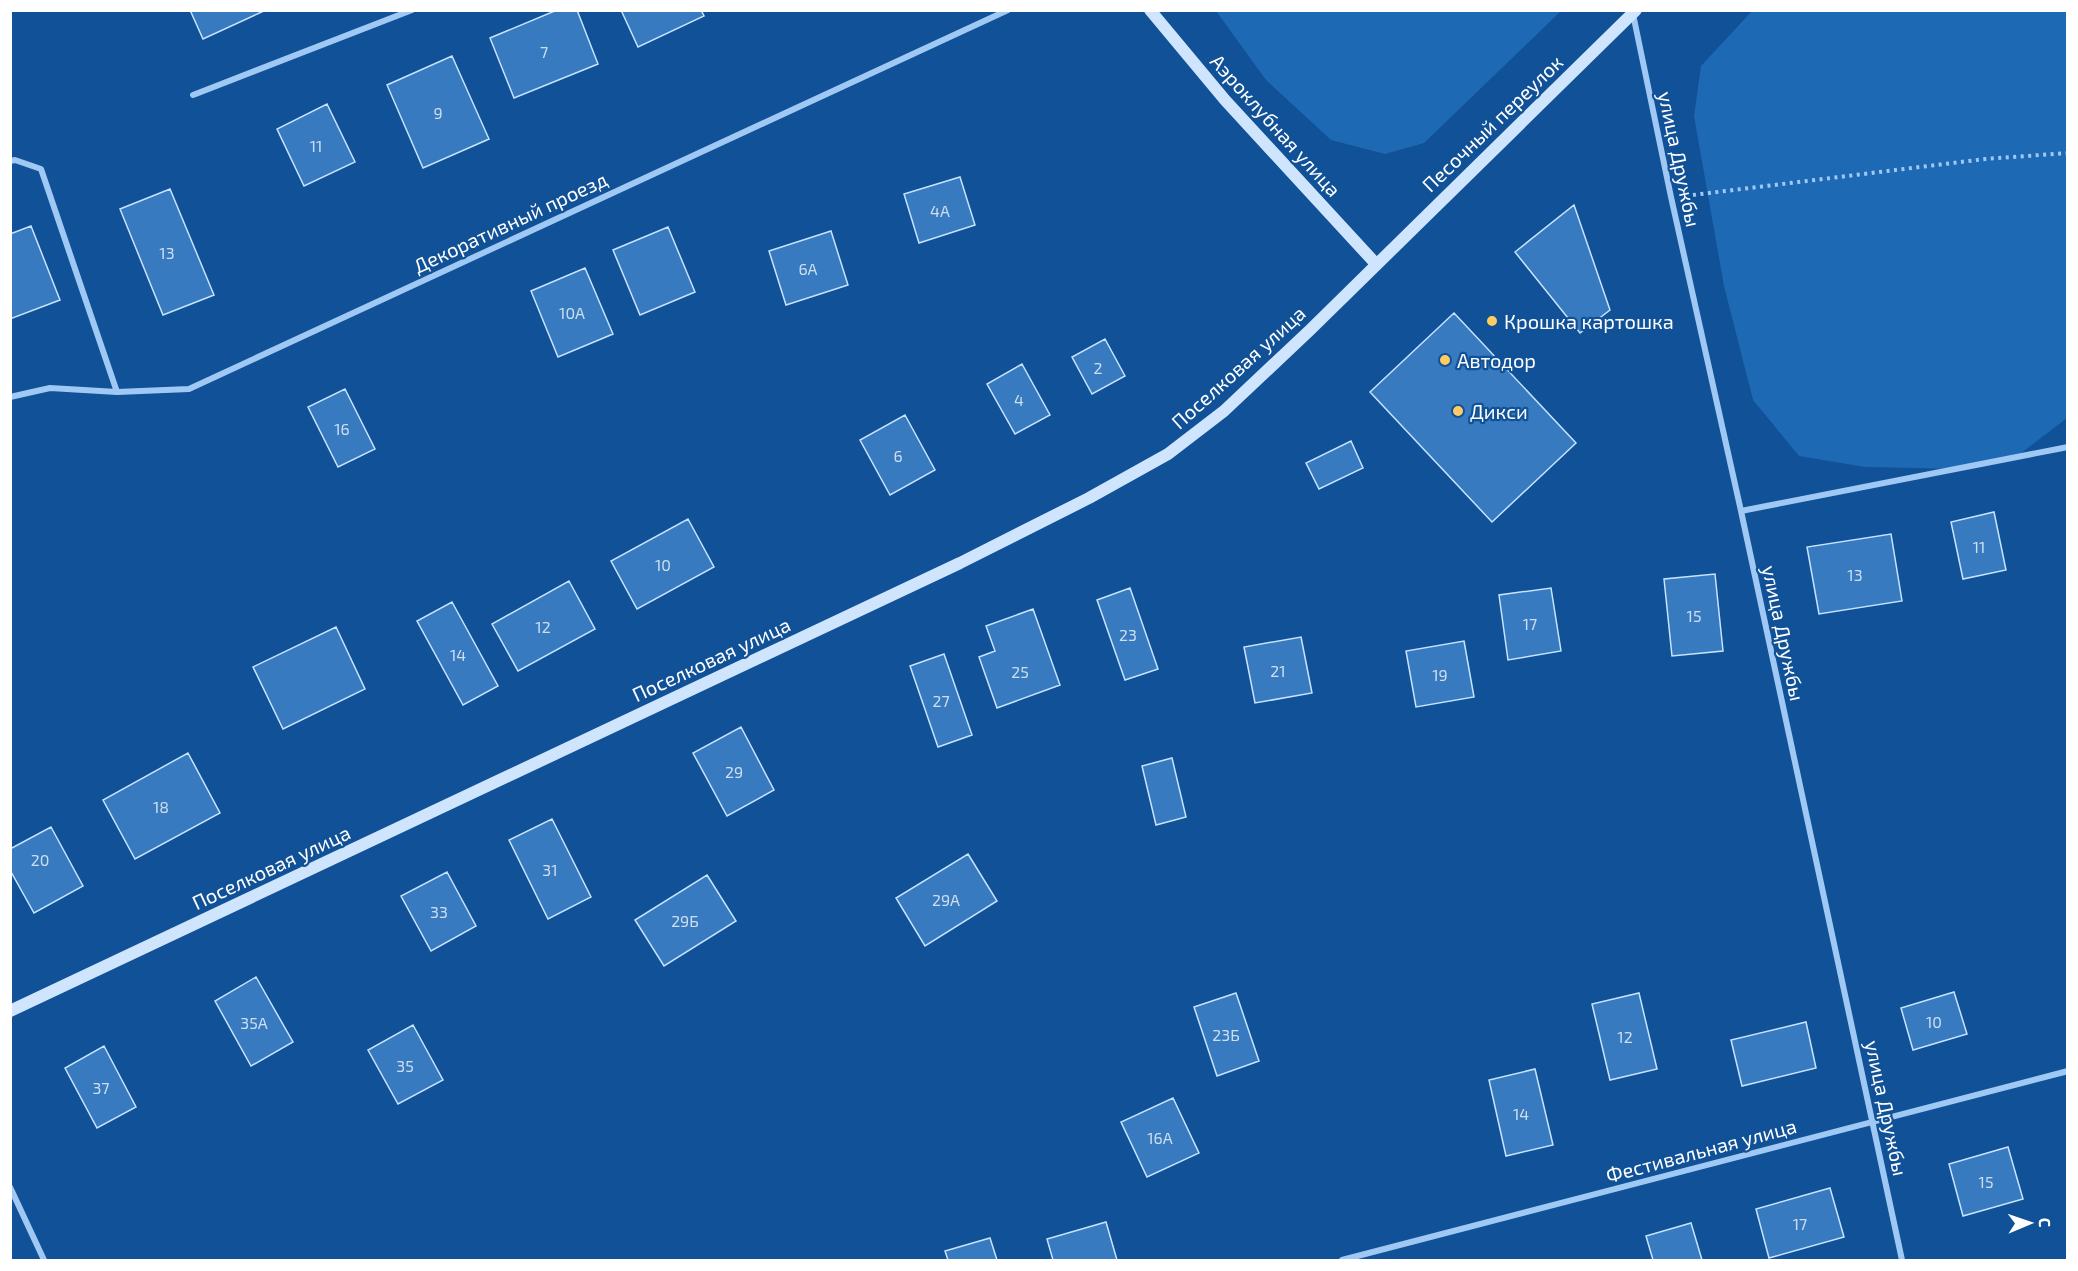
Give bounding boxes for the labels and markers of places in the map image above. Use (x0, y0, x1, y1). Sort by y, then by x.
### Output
place label: Крошка картошка (1504, 309, 1674, 333)
marker: Крошка картошка (1485, 314, 1499, 328)
place label: Автодор (1457, 348, 1536, 372)
marker: Автодор (1438, 353, 1452, 367)
place label: Дикси (1470, 399, 1528, 423)
marker: Дикси (1451, 404, 1465, 418)

